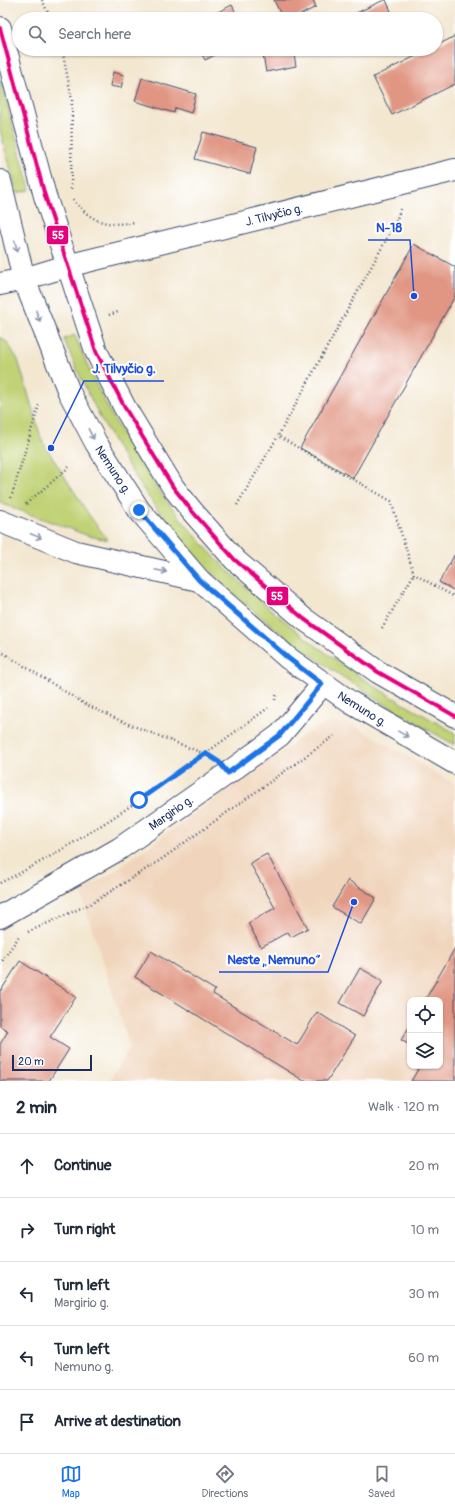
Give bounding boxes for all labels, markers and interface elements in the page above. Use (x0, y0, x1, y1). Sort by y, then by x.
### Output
search box (12, 12, 443, 56)
icon: search (26, 23, 48, 45)
text: Search here (58, 25, 131, 44)
street label: J. Tilvyčio g. (244, 201, 304, 230)
callout: N-18 (368, 215, 410, 240)
text: N-18 (376, 220, 402, 236)
line badge: 55 (46, 225, 69, 245)
text: 55 (52, 229, 64, 242)
one-way arrow (13, 239, 20, 252)
one-way arrow (35, 309, 43, 321)
callout: J. Tilvyčio g. (84, 356, 164, 381)
text: J. Tilvyčio g. (92, 361, 156, 377)
one-way arrow (88, 428, 95, 440)
street label: Nemuno g. (91, 443, 134, 498)
route end (130, 501, 148, 519)
one-way arrow (30, 533, 42, 540)
one-way arrow (154, 568, 167, 576)
line badge: 55 (266, 586, 289, 606)
text: 55 (271, 590, 283, 603)
street label: Nemuno g. (334, 688, 389, 730)
one-way arrow (397, 731, 409, 739)
route start (130, 791, 148, 809)
street label: Margirio g. (146, 793, 196, 834)
callout: Neste „Nemuno“ (219, 947, 328, 972)
text: Neste „Nemuno“ (227, 952, 321, 968)
map controls (407, 997, 443, 1069)
button: locate (407, 997, 443, 1033)
button: layers (407, 1033, 443, 1069)
scale bar (12, 1053, 92, 1072)
text: 20 m (18, 1055, 44, 1068)
text: 2 min (16, 1097, 57, 1118)
text: Walk · 120 m (368, 1099, 439, 1115)
icon: ahead (16, 1155, 38, 1177)
text: Continue (54, 1156, 112, 1175)
text: 20 m (408, 1158, 439, 1174)
icon: right (16, 1219, 38, 1241)
text: Turn right (54, 1220, 115, 1239)
text: 10 m (411, 1222, 439, 1238)
text: Turn left (54, 1276, 110, 1295)
icon: left (16, 1283, 38, 1305)
text: 30 m (409, 1286, 439, 1302)
text: Margirio g. (54, 1295, 109, 1311)
text: Turn left (54, 1340, 110, 1359)
icon: left (16, 1347, 38, 1369)
text: 60 m (408, 1350, 439, 1366)
text: Nemuno g. (54, 1359, 114, 1375)
icon: arrive (16, 1411, 38, 1433)
text: Arrive at destination (54, 1412, 181, 1431)
tab: Map (60, 1463, 82, 1500)
tab: Directions (202, 1463, 248, 1500)
tab: Saved (368, 1463, 395, 1500)

